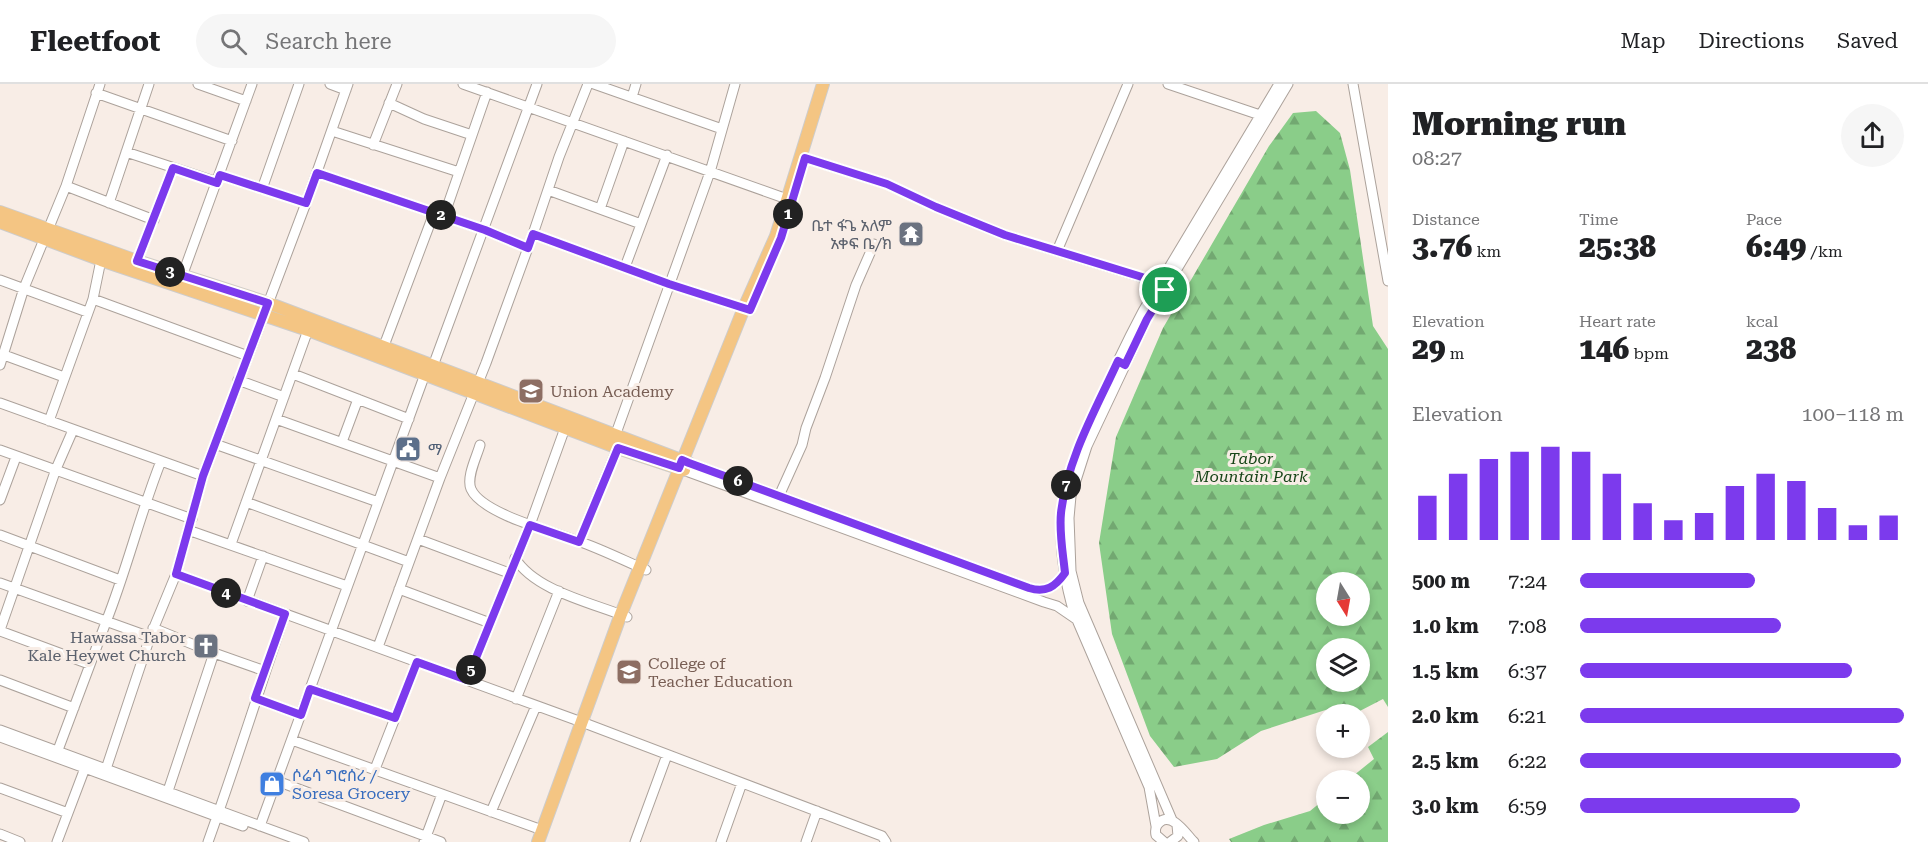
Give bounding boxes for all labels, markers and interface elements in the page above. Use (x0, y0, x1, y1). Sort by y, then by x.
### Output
search box (196, 14, 616, 68)
text: Fleetfoot (30, 25, 160, 58)
icon: search (217, 25, 250, 58)
text: Search here (265, 29, 391, 54)
text: Map (1621, 29, 1665, 53)
text: Directions (1698, 29, 1804, 53)
text: Saved (1837, 29, 1898, 53)
text: Morning run (1412, 104, 1626, 143)
button: share (1841, 104, 1904, 167)
text: 08:27 (1412, 146, 1462, 170)
pin: 1 (773, 199, 803, 229)
pin: 2 (426, 200, 456, 230)
text: 1 (784, 204, 792, 223)
text: 2 (437, 205, 445, 224)
text: Distance (1412, 210, 1480, 229)
text: Time (1579, 210, 1618, 229)
text: Pace (1746, 210, 1782, 229)
place label: ቤተ ፋጌ አለም አቀፍ ቤ/ክ (811, 216, 892, 253)
temple icon: ቤተ ፋጌ አለም አቀፍ ቤ/ክ (896, 219, 926, 249)
text: 3.76 (1412, 229, 1472, 264)
text: 25:38 (1579, 229, 1656, 264)
text: 6:49 (1746, 229, 1806, 264)
text: km (1472, 242, 1501, 261)
text: /km (1806, 242, 1843, 261)
pin: 3 (155, 257, 185, 287)
text: 3 (166, 262, 174, 281)
pin (1139, 264, 1190, 315)
icon: arrive (1148, 273, 1181, 306)
text: Elevation (1412, 312, 1485, 331)
text: Heart rate (1579, 312, 1656, 331)
text: kcal (1746, 312, 1778, 331)
text: 29 (1412, 331, 1446, 366)
text: 146 (1579, 331, 1629, 366)
text: 238 (1746, 331, 1796, 366)
text: m (1446, 344, 1464, 363)
text: bpm (1629, 344, 1669, 363)
school or university icon: Union Academy (516, 376, 546, 406)
place label: Union Academy (550, 382, 674, 401)
text: Elevation (1412, 402, 1503, 426)
text: 100–118 m (1801, 402, 1904, 426)
public building icon: ማ (393, 434, 423, 464)
place label: ማ (428, 440, 442, 459)
park label: Tabor Mountain Park (1193, 449, 1308, 486)
pin: 6 (723, 466, 753, 496)
pin: 7 (1051, 470, 1081, 500)
text: 6 (734, 471, 742, 490)
text: 7 (1062, 475, 1070, 494)
text: 500 m (1412, 569, 1470, 593)
text: 7:24 (1508, 569, 1547, 593)
north arrow (1316, 572, 1370, 626)
map controls (1316, 572, 1370, 824)
pin: 4 (211, 578, 241, 608)
text: 4 (222, 583, 230, 602)
text: 1.0 km (1412, 614, 1479, 638)
text: 7:08 (1508, 614, 1547, 638)
place label: Hawassa Tabor Kale Heywet Church (27, 628, 186, 665)
church icon: Hawassa Tabor Kale Heywet Church (191, 631, 221, 661)
button: layers (1316, 638, 1370, 692)
place label: College of Teacher Education (648, 654, 793, 691)
pin: 5 (456, 655, 486, 685)
school or university icon: College of Teacher Education (614, 657, 644, 687)
text: 1.5 km (1412, 659, 1479, 683)
text: 6:37 (1508, 659, 1547, 683)
text: 5 (467, 660, 475, 679)
button: + (1316, 704, 1370, 758)
text: 2.0 km (1412, 704, 1479, 728)
text: 6:21 (1508, 704, 1547, 728)
text: 2.5 km (1412, 749, 1479, 773)
text: 6:22 (1508, 749, 1547, 773)
place label: ሶሬሳ ግሮሰሪ / Soresa Grocery (292, 766, 411, 803)
shop icon: ሶሬሳ ግሮሰሪ / Soresa Grocery (257, 769, 287, 799)
button: − (1316, 770, 1370, 824)
text: 3.0 km (1412, 794, 1479, 818)
text: 6:59 (1508, 794, 1547, 818)

